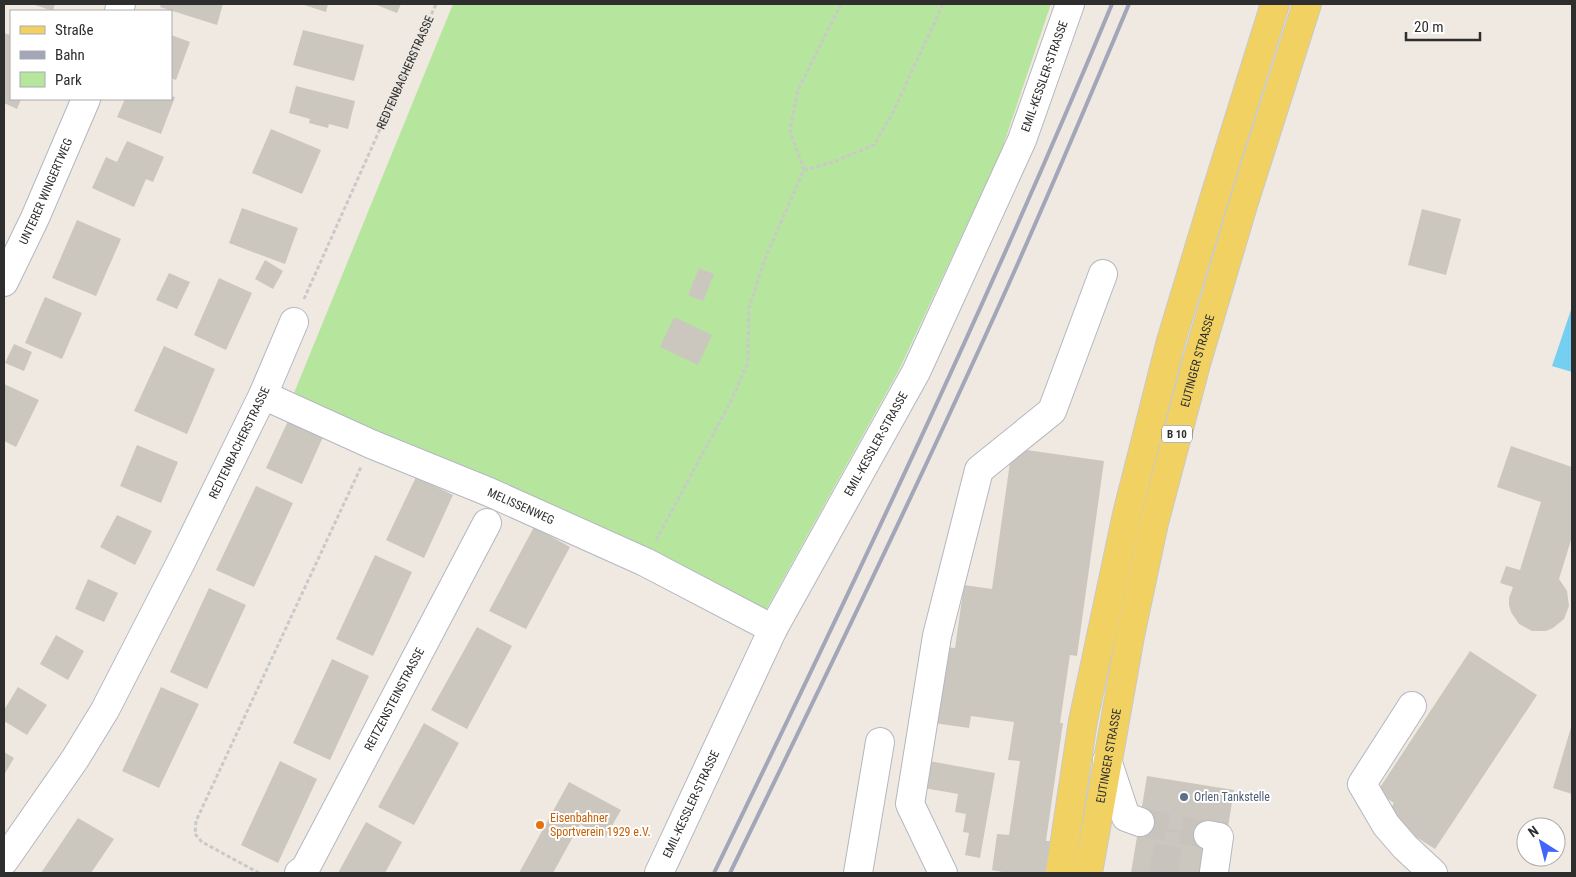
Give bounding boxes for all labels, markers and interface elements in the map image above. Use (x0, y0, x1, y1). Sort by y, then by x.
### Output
legend (10, 10, 172, 100)
scale bar (1406, 10, 1480, 42)
street label: REDTENBACHERSTRASSE (374, 14, 437, 132)
text: 20 m (1414, 18, 1444, 36)
street label: EMIL-KESSLER-STRASSE (1018, 19, 1071, 134)
text: Straße (55, 21, 94, 39)
text: Bahn (55, 46, 85, 64)
text: Park (55, 71, 82, 89)
street label: UNTERER WINGERTWEG (16, 136, 75, 247)
street label: EUTINGER STRASSE (1178, 313, 1217, 409)
street label: REDTENBACHERSTRASSE (206, 385, 273, 501)
street label: EMIL-KESSLER-STRASSE (841, 389, 911, 499)
road number: B 10 (1162, 426, 1192, 442)
street label: MELISSENWEG (485, 485, 557, 527)
street label: REITZENSTEINSTRASSE (361, 645, 427, 753)
street label: EUTINGER STRASSE (1094, 707, 1124, 804)
street label: EMIL-KESSLER-STRASSE (660, 748, 722, 860)
place label: Orlen Tankstelle (1194, 790, 1270, 804)
marker: Orlen Tankstelle (1178, 791, 1190, 803)
place label: Eisenbahner Sportverein 1929 e.V. (550, 811, 651, 839)
north arrow (1516, 817, 1566, 867)
marker: Eisenbahner Sportverein 1929 e.V. (534, 819, 546, 831)
text: N (1525, 822, 1542, 840)

